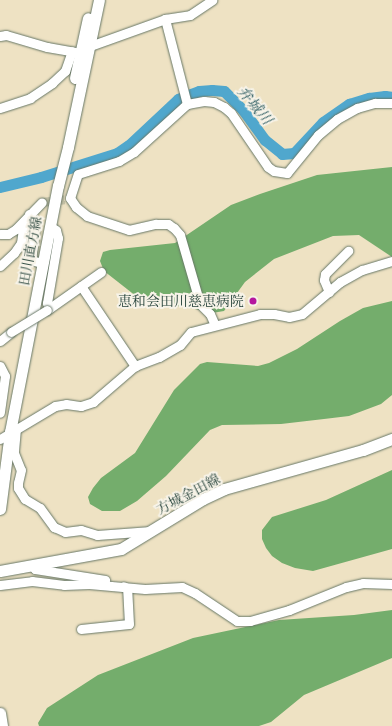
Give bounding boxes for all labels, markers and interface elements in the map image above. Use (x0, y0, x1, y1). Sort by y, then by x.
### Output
water label: 弁城川 (234, 82, 276, 128)
street label: 田川直方線 (15, 215, 45, 287)
place label: 恵和会田川慈恵病院 (118, 293, 244, 309)
marker: 恵和会田川慈恵病院 (247, 295, 259, 307)
street label: 方城金田線 (153, 470, 223, 518)

